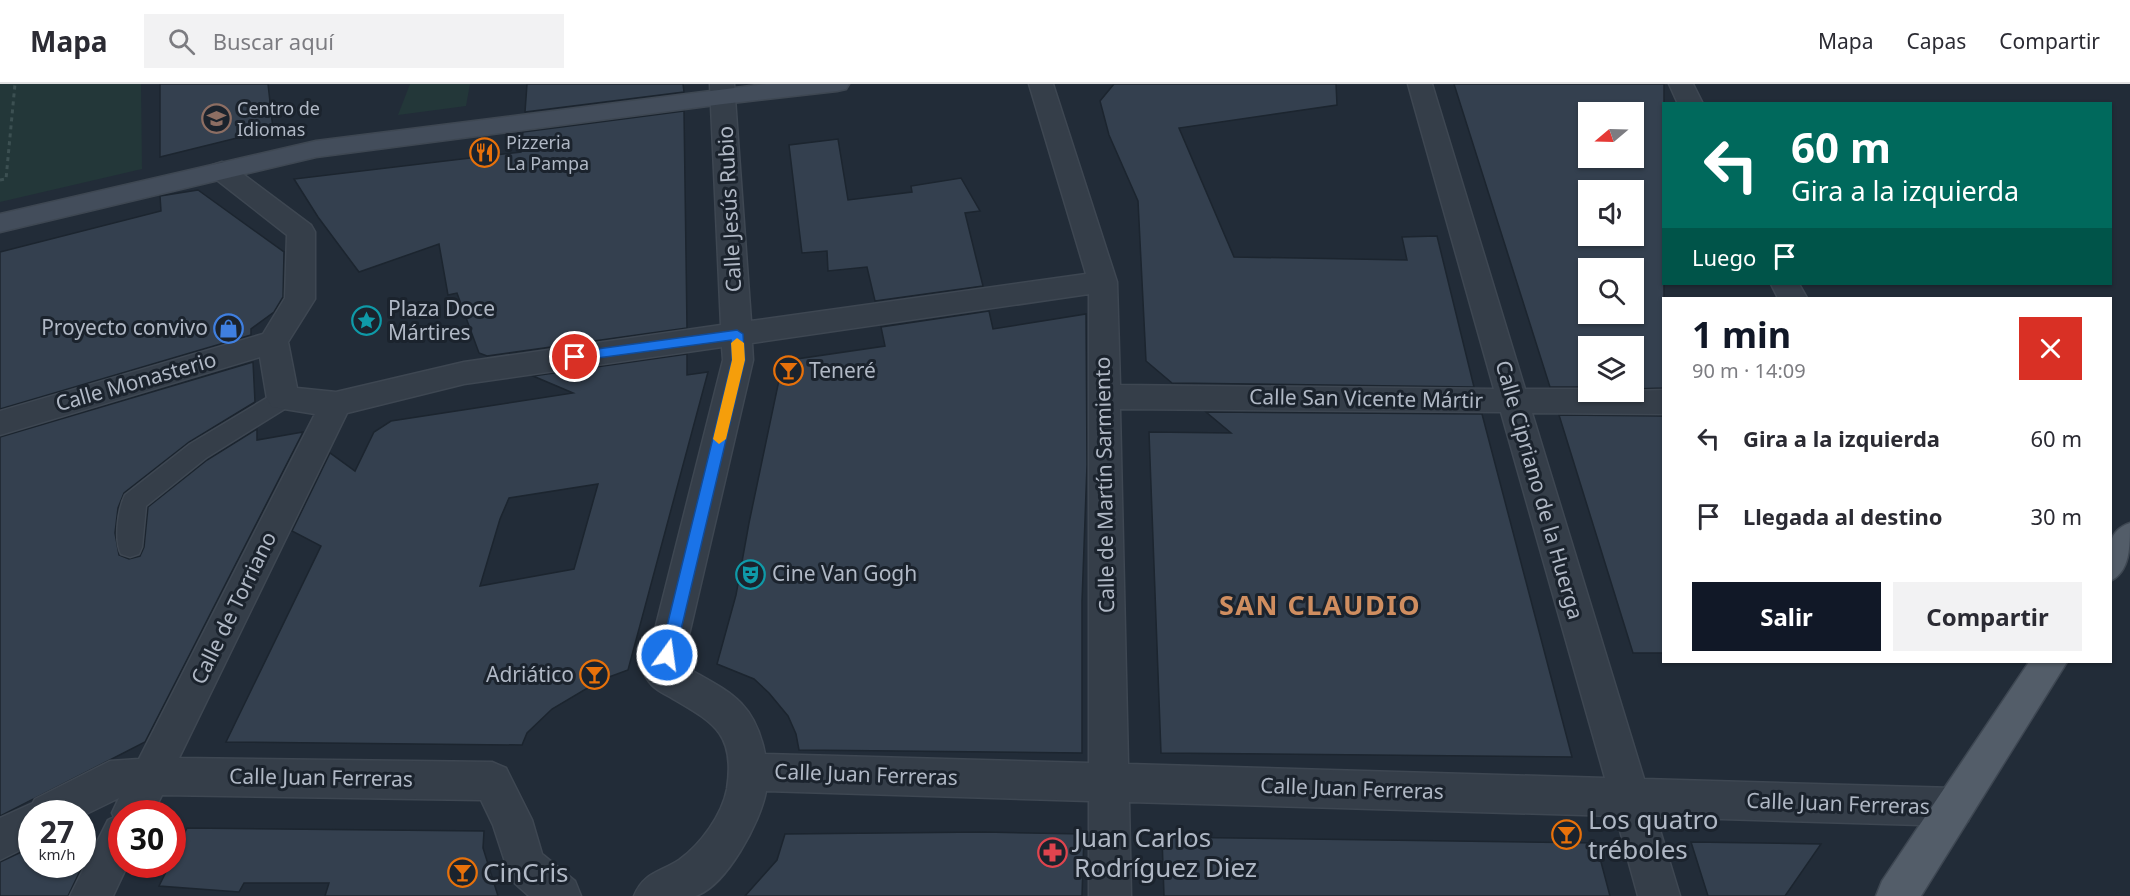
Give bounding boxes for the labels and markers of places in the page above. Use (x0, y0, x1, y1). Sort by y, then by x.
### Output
place label: Centro de Idiomas (237, 96, 320, 141)
school or university icon: Centro de Idiomas (200, 103, 232, 135)
place label: Pizzeria La Pampa (506, 130, 589, 175)
restaurant icon: Pizzeria La Pampa (469, 137, 501, 169)
place label: Plaza Doce Mártires (388, 294, 495, 346)
place icon: Plaza Doce Mártires (351, 305, 383, 337)
shop icon: Proyecto convivo (213, 312, 245, 344)
place label: Proyecto convivo (41, 313, 208, 341)
pin (549, 331, 600, 382)
bar icon: Teneré (772, 355, 804, 387)
place label: Teneré (809, 356, 876, 384)
theatre icon: Cine Van Gogh (735, 558, 767, 590)
place label: Cine Van Gogh (772, 559, 917, 587)
bar icon: Adriático (579, 659, 611, 691)
place label: Adriático (486, 660, 574, 688)
place label: Los quatro tréboles (1588, 801, 1719, 867)
place label: Juan Carlos Rodríguez Diez (1071, 819, 1257, 885)
bar icon: Los quatro tréboles (1551, 819, 1583, 851)
pharmacy icon: Juan Carlos Rodríguez Diez (1037, 837, 1069, 869)
place label: CinCris (483, 854, 569, 890)
bar icon: CinCris (446, 857, 478, 889)

